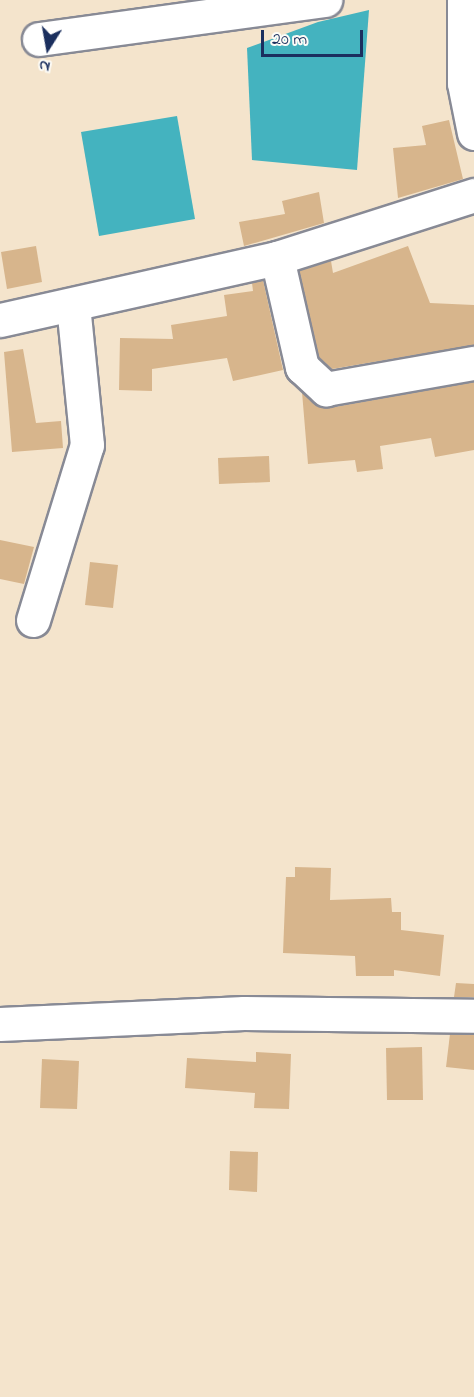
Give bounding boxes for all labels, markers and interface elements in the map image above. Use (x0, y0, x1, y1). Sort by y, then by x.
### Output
north arrow (18, 18, 78, 78)
scale bar (264, 18, 366, 56)
text: 20 m (272, 27, 307, 53)
text: N (37, 53, 52, 78)

